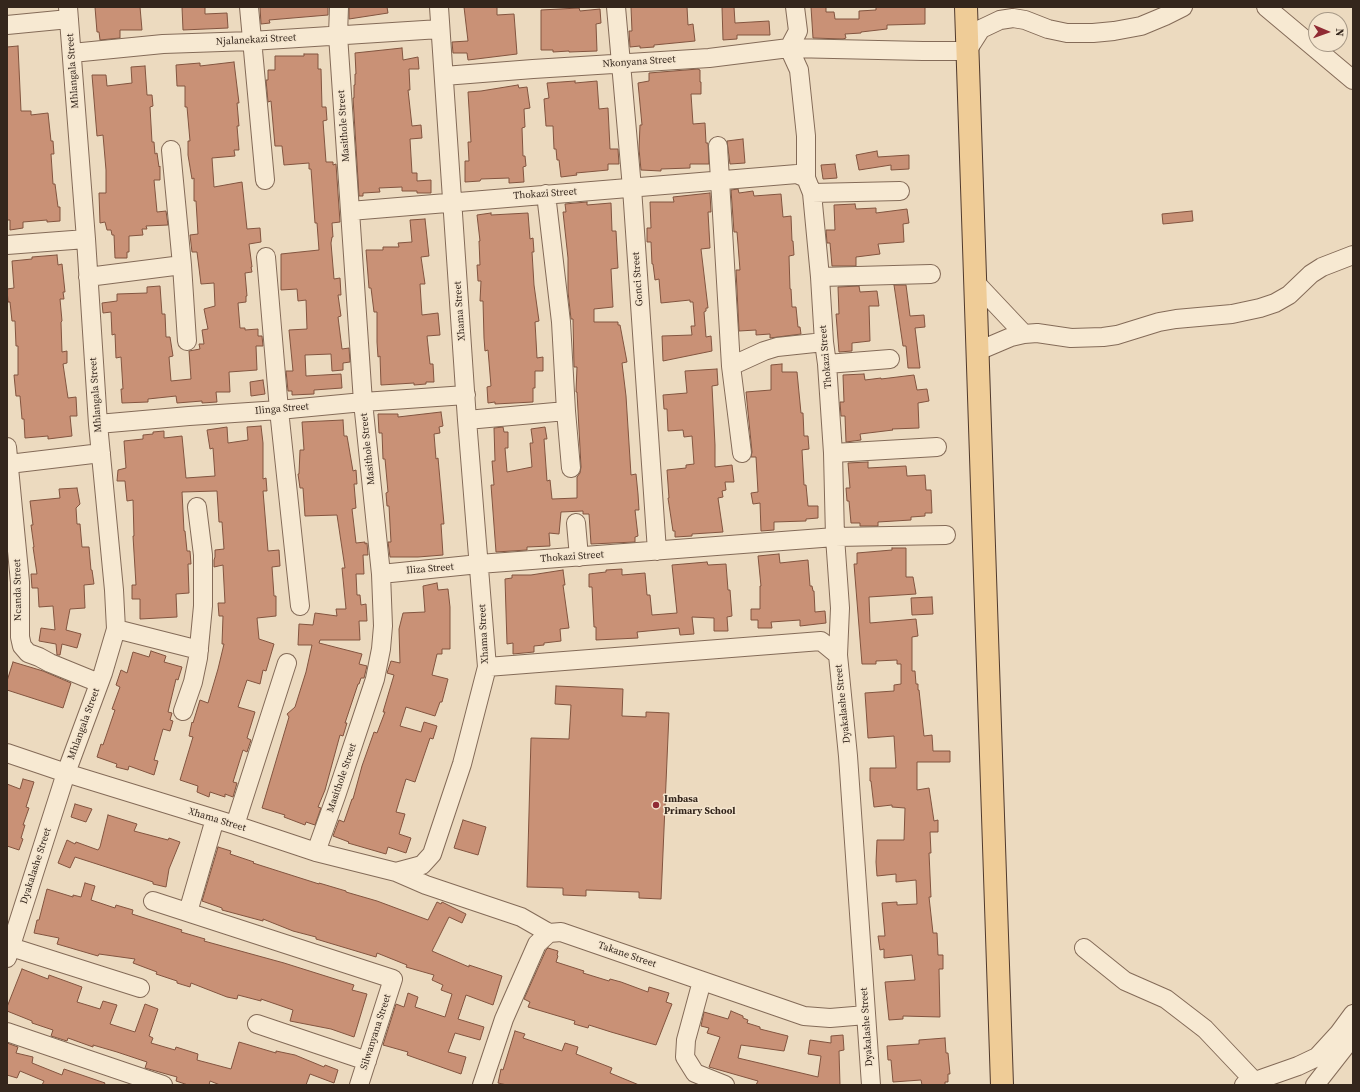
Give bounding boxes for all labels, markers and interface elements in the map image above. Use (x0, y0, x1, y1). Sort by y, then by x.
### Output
north arrow (1308, 12, 1348, 52)
text: N (1332, 28, 1347, 37)
street label: Njalanekazi Street (216, 32, 296, 48)
street label: Mhlangala Street (64, 33, 82, 109)
street label: Nkonyana Street (602, 53, 676, 71)
street label: Masithole Street (335, 90, 353, 162)
street label: Thokazi Street (513, 186, 577, 202)
street label: Gonci Street (630, 251, 646, 307)
street label: Xhama Street (452, 281, 468, 341)
street label: Thokazi Street (817, 325, 835, 389)
street label: Mhlangala Street (87, 357, 105, 433)
street label: Ilinga Street (255, 401, 309, 417)
street label: Masithole Street (358, 413, 378, 485)
street label: Thokazi Street (540, 549, 604, 565)
street label: Ncanda Street (11, 559, 25, 621)
street label: Iliza Street (406, 561, 454, 577)
street label: Xhama Street (476, 604, 492, 664)
street label: Dyakalashe Street (833, 664, 853, 744)
street label: Mhlangala Street (65, 687, 103, 761)
street label: Masithole Street (325, 742, 359, 814)
place label: Imbasa Primary School (664, 793, 736, 816)
marker: Imbasa Primary School (651, 800, 661, 810)
street label: Xhama Street (187, 806, 247, 834)
street label: Dyakalashe Street (18, 826, 54, 906)
street label: Takane Street (596, 939, 658, 971)
street label: Dyakalashe Street (858, 987, 876, 1067)
street label: Silwanyana Street (358, 993, 394, 1071)

